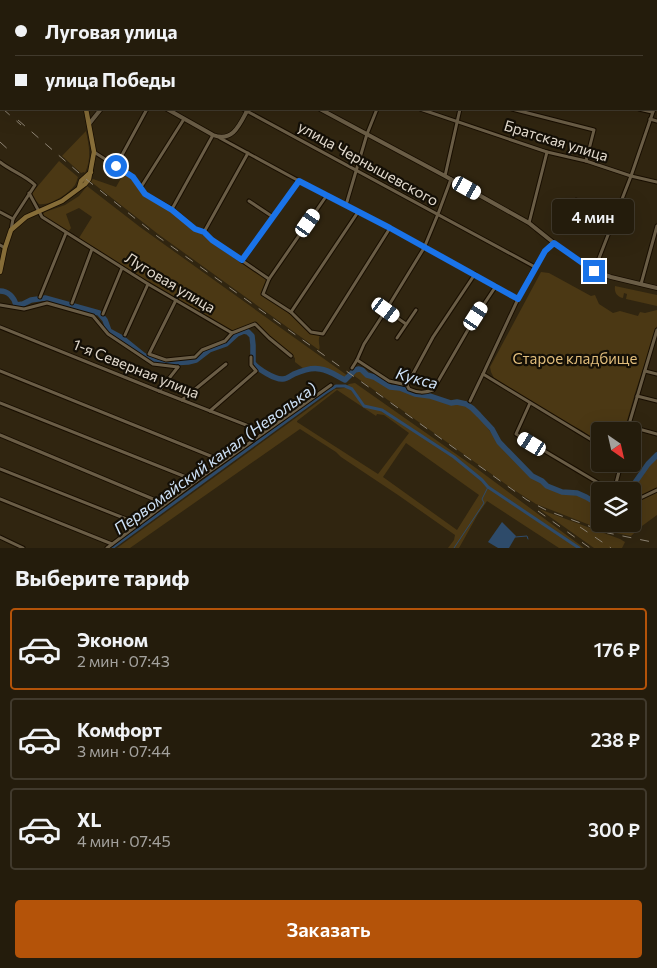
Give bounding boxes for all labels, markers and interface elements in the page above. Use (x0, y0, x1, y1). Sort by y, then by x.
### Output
text: Луговая улица (45, 20, 177, 43)
text: улица Победы (45, 68, 176, 91)
street label: Братская улица (502, 116, 611, 164)
street label: улица Чернышевского (295, 117, 442, 209)
route start (105, 155, 127, 177)
car (450, 174, 483, 202)
callout: 4 мин (553, 198, 635, 234)
car (293, 206, 322, 240)
text: 4 мин (572, 207, 615, 226)
street label: Луговая улица (122, 248, 219, 316)
route end (583, 260, 605, 282)
car (369, 295, 402, 325)
car (461, 299, 490, 333)
street label: 1-я Северная улица (71, 335, 202, 402)
park label: Старое кладбище (513, 349, 638, 367)
water label: Кукса (394, 363, 440, 392)
water label: Первомайский канал (Неволька) (110, 378, 320, 538)
north arrow (591, 422, 641, 472)
map controls (591, 422, 641, 532)
car (515, 430, 548, 458)
button: layers (591, 482, 641, 532)
text: Выберите тариф (15, 564, 189, 591)
icon: car (17, 627, 62, 672)
text: Эконом (77, 628, 148, 651)
text: 176 ₽ (594, 638, 640, 661)
text: 2 мин · 07:43 (77, 651, 170, 670)
icon: car (17, 717, 62, 762)
text: Комфорт (77, 718, 162, 741)
text: 238 ₽ (591, 728, 640, 751)
text: 3 мин · 07:44 (77, 741, 171, 760)
icon: car (17, 807, 62, 852)
text: XL (77, 808, 102, 831)
text: 300 ₽ (588, 818, 640, 841)
text: 4 мин · 07:45 (77, 831, 171, 850)
button: Заказать (15, 900, 642, 958)

